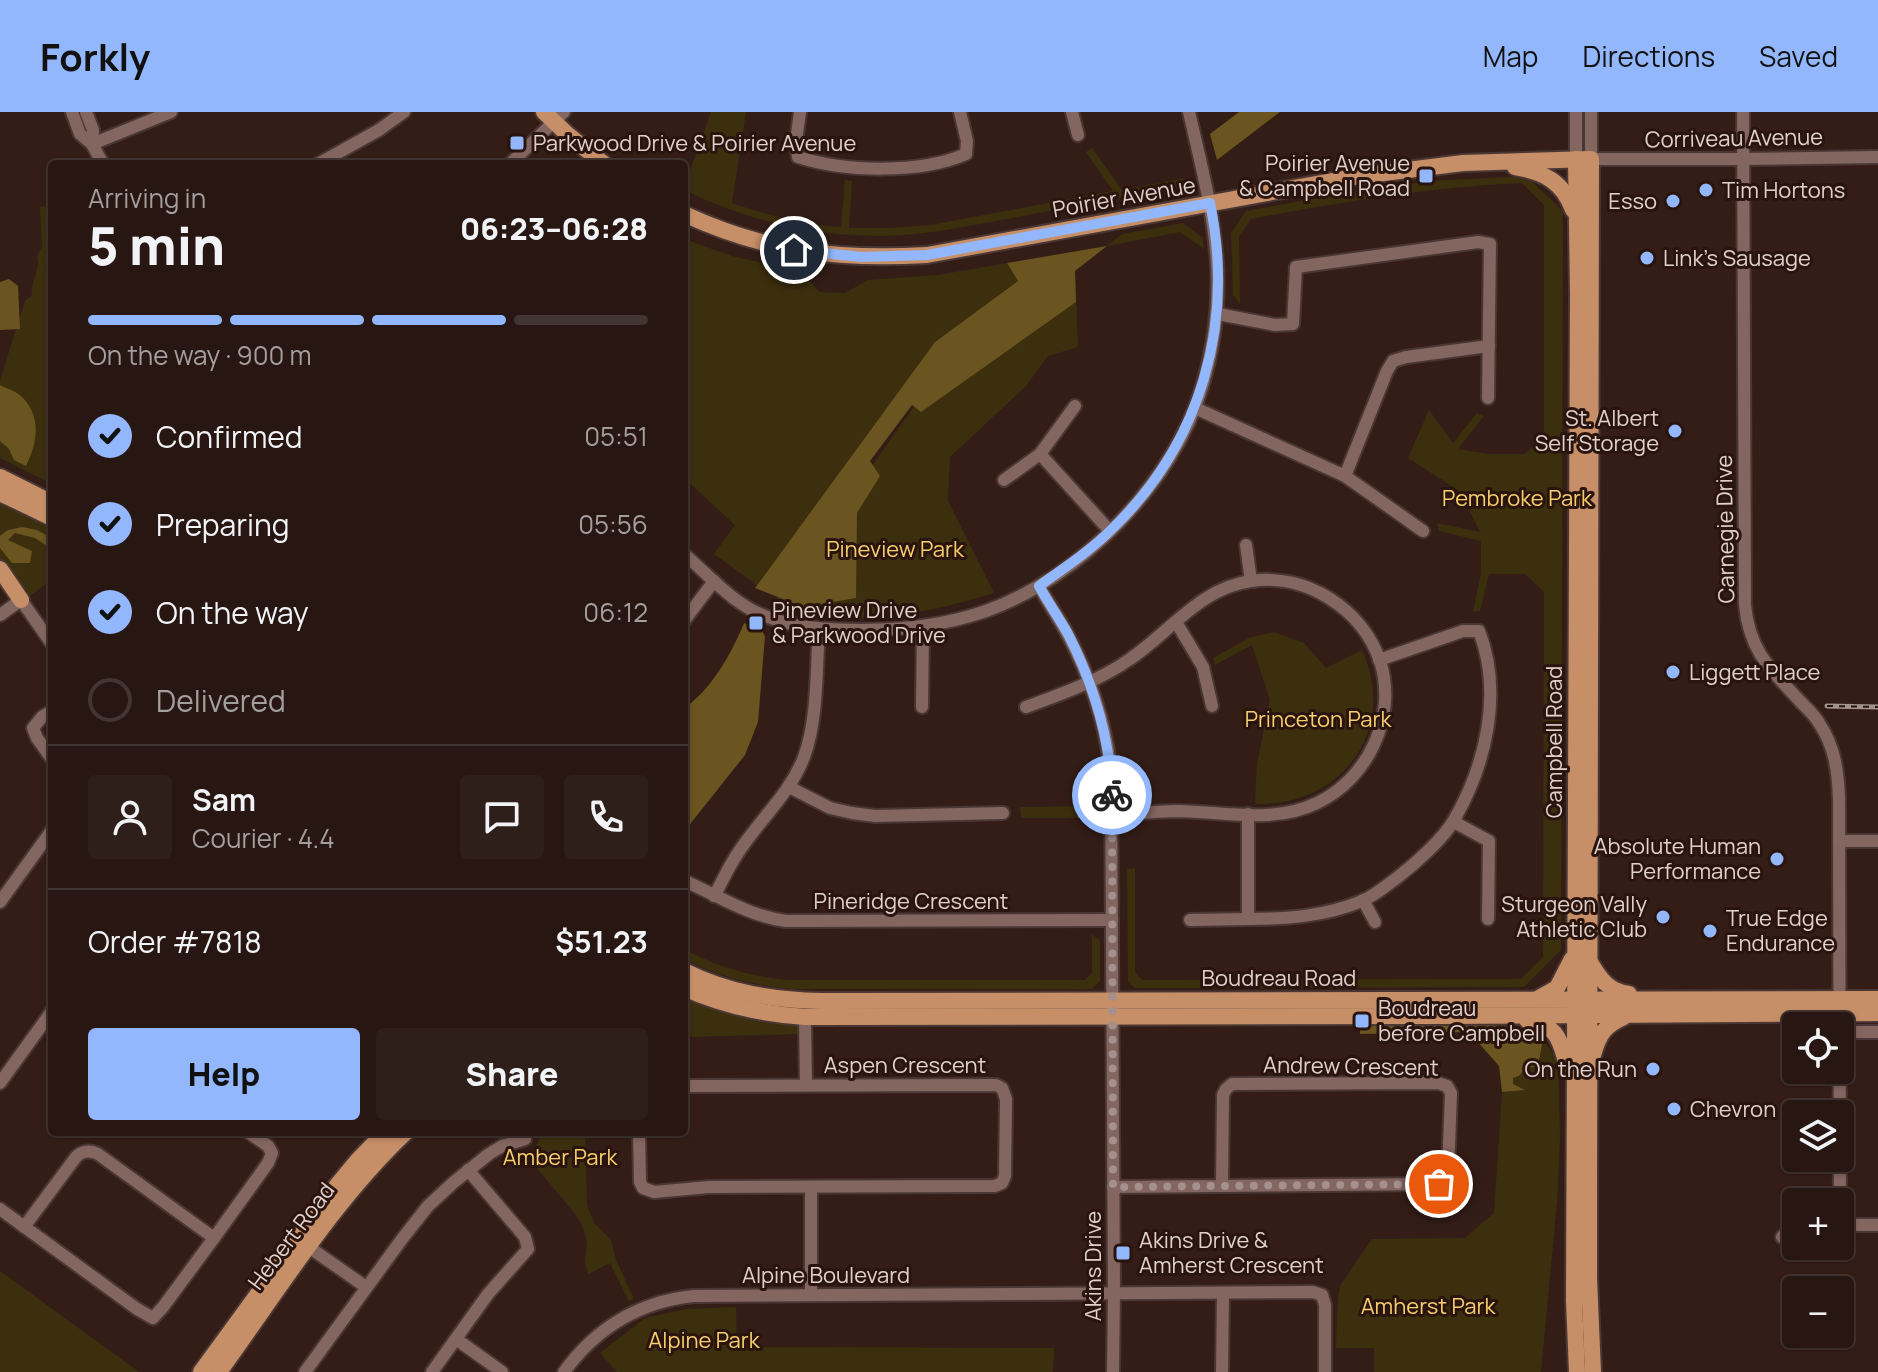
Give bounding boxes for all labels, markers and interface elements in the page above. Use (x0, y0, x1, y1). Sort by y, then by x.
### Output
text: Forkly (40, 30, 150, 82)
text: Map (1483, 37, 1538, 75)
text: Directions (1582, 37, 1715, 75)
text: Saved (1759, 37, 1838, 75)
street label: Corriveau Avenue (1645, 121, 1823, 155)
place label: Parkwood Drive & Poirier Avenue (533, 128, 856, 158)
marker: Parkwood Drive & Poirier Avenue (508, 134, 526, 152)
place label: Poirier Avenue & Campbell Road (1239, 148, 1410, 203)
marker: Poirier Avenue & Campbell Road (1417, 167, 1435, 185)
street label: Poirier Avenue (1050, 170, 1198, 224)
place label: Tim Hortons (1722, 175, 1845, 205)
text: Arriving in (88, 180, 206, 216)
marker: Tim Hortons (1697, 181, 1715, 199)
place label: Esso (1608, 186, 1657, 216)
marker: Esso (1664, 192, 1682, 210)
text: 06:23–06:28 (460, 208, 648, 249)
text: 5 min (88, 210, 225, 281)
pin (760, 216, 828, 284)
icon: home (772, 228, 816, 272)
place label: Link's Sausage (1663, 243, 1811, 273)
marker: Link's Sausage (1638, 249, 1656, 267)
text: On the way · 900 m (88, 337, 312, 373)
place label: St. Albert Self Storage (1535, 403, 1659, 458)
icon: check (88, 414, 132, 458)
text: Confirmed (156, 416, 303, 457)
text: 05:51 (584, 418, 648, 454)
marker: St. Albert Self Storage (1666, 422, 1684, 440)
street label: Carnegie Drive (1709, 454, 1741, 604)
park label: Pembroke Park (1442, 483, 1593, 513)
icon: check (88, 502, 132, 546)
text: Preparing (156, 504, 290, 545)
text: 05:56 (578, 506, 648, 542)
park label: Pineview Park (826, 534, 965, 564)
icon: check (88, 590, 132, 634)
text: On the way (156, 592, 309, 633)
text: 06:12 (583, 594, 648, 630)
place label: Pineview Drive & Parkwood Drive (772, 595, 946, 650)
marker: Pineview Drive & Parkwood Drive (747, 614, 765, 632)
place label: Liggett Place (1689, 657, 1820, 687)
marker: Liggett Place (1664, 663, 1682, 681)
street label: Campbell Road (1539, 666, 1569, 818)
text: Delivered (156, 680, 286, 721)
park label: Princeton Park (1245, 704, 1392, 734)
courier (1072, 755, 1152, 835)
icon: bike (1090, 773, 1134, 817)
button: person (88, 775, 172, 859)
button: chat (460, 775, 544, 859)
button: phone (564, 775, 648, 859)
text: Sam (192, 779, 256, 820)
text: Courier · 4.4 (192, 820, 334, 856)
place label: Absolute Human Performance (1594, 831, 1761, 886)
marker: Absolute Human Performance (1768, 850, 1786, 868)
street label: Pineridge Crescent (814, 886, 1009, 916)
place label: Sturgeon Vally Athletic Club (1501, 889, 1647, 944)
place label: True Edge Endurance (1726, 903, 1835, 958)
marker: Sturgeon Vally Athletic Club (1654, 908, 1672, 926)
text: Order #7818 (88, 921, 262, 962)
text: $51.23 (555, 921, 648, 962)
marker: True Edge Endurance (1701, 922, 1719, 940)
street label: Boudreau Road (1202, 963, 1356, 993)
place label: Boudreau before Campbell (1378, 993, 1545, 1048)
marker: Boudreau before Campbell (1353, 1012, 1371, 1030)
map controls (1782, 1012, 1854, 1348)
button: locate (1782, 1012, 1854, 1084)
button: Help (88, 1028, 360, 1120)
button: Share (376, 1028, 648, 1120)
street label: Andrew Crescent (1263, 1049, 1439, 1083)
street label: Aspen Crescent (824, 1050, 986, 1080)
place label: On the Run (1524, 1054, 1637, 1084)
marker: On the Run (1644, 1060, 1662, 1078)
place label: Chevron (1690, 1094, 1776, 1124)
marker: Chevron (1665, 1100, 1683, 1118)
button: layers (1782, 1100, 1854, 1172)
park label: Amber Park (503, 1142, 618, 1172)
pin (1405, 1150, 1473, 1218)
icon: bag (1417, 1162, 1461, 1206)
street label: Hebert Road (241, 1176, 341, 1296)
button: + (1782, 1188, 1854, 1260)
street label: Akins Drive (1078, 1211, 1108, 1321)
place label: Akins Drive & Amherst Crescent (1139, 1225, 1324, 1280)
marker: Akins Drive & Amherst Crescent (1114, 1244, 1132, 1262)
street label: Alpine Boulevard (742, 1260, 910, 1290)
button: − (1782, 1276, 1854, 1348)
park label: Amherst Park (1361, 1291, 1496, 1321)
park label: Alpine Park (648, 1325, 761, 1355)

